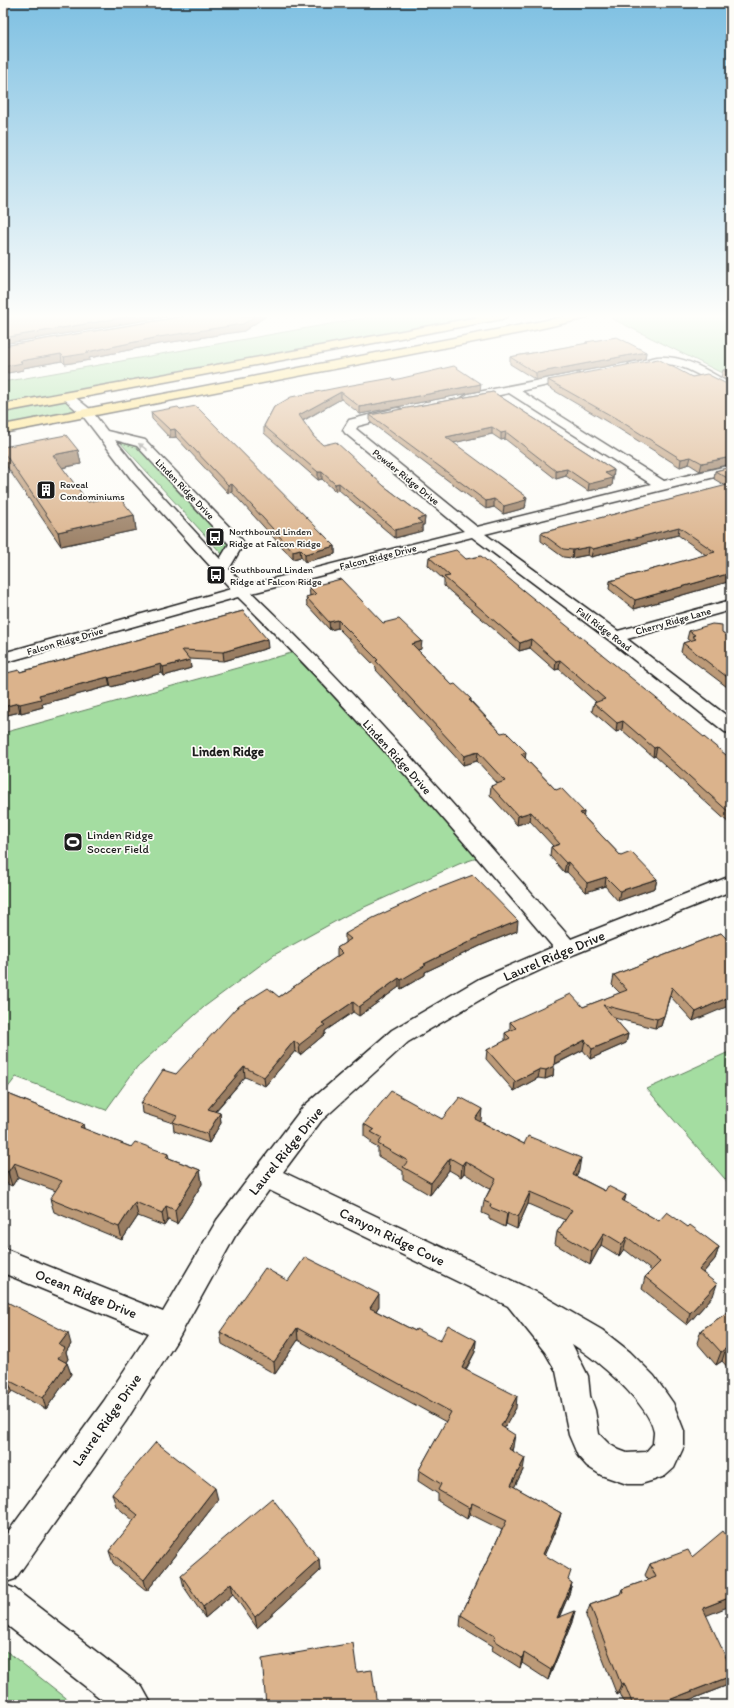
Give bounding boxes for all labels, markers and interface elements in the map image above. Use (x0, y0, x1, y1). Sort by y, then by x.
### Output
one-way arrow (137, 442, 148, 451)
street label: Powder Ridge Drive (370, 446, 442, 508)
street label: Linden Ridge Drive (153, 456, 218, 522)
place label: Reveal Condominiums (60, 478, 125, 503)
building icon: Reveal Condominiums (35, 479, 57, 501)
place label: Northbound Linden Ridge at Falcon Ridge (229, 525, 321, 550)
bus stop icon: Northbound Linden Ridge at Falcon Ridge (204, 526, 226, 548)
street label: Falcon Ridge Drive (338, 541, 418, 573)
place label: Southbound Linden Ridge at Falcon Ridge (230, 563, 322, 588)
bus stop icon: Southbound Linden Ridge at Falcon Ridge (205, 564, 227, 586)
street label: Fall Ridge Road (574, 604, 635, 654)
street label: Cherry Ridge Lane (634, 604, 713, 638)
street label: Falcon Ridge Drive (25, 624, 105, 658)
street label: Linden Ridge Drive (360, 717, 434, 797)
district label: Linden Ridge (192, 744, 264, 760)
place label: Linden Ridge Soccer Field (87, 828, 154, 856)
sports icon: Linden Ridge Soccer Field (62, 831, 84, 853)
street label: Laurel Ridge Drive (501, 927, 608, 985)
street label: Laurel Ridge Drive (245, 1103, 327, 1199)
street label: Canyon Ridge Cove (337, 1204, 448, 1270)
street label: Ocean Ridge Drive (33, 1266, 140, 1322)
street label: Laurel Ridge Drive (69, 1370, 145, 1469)

